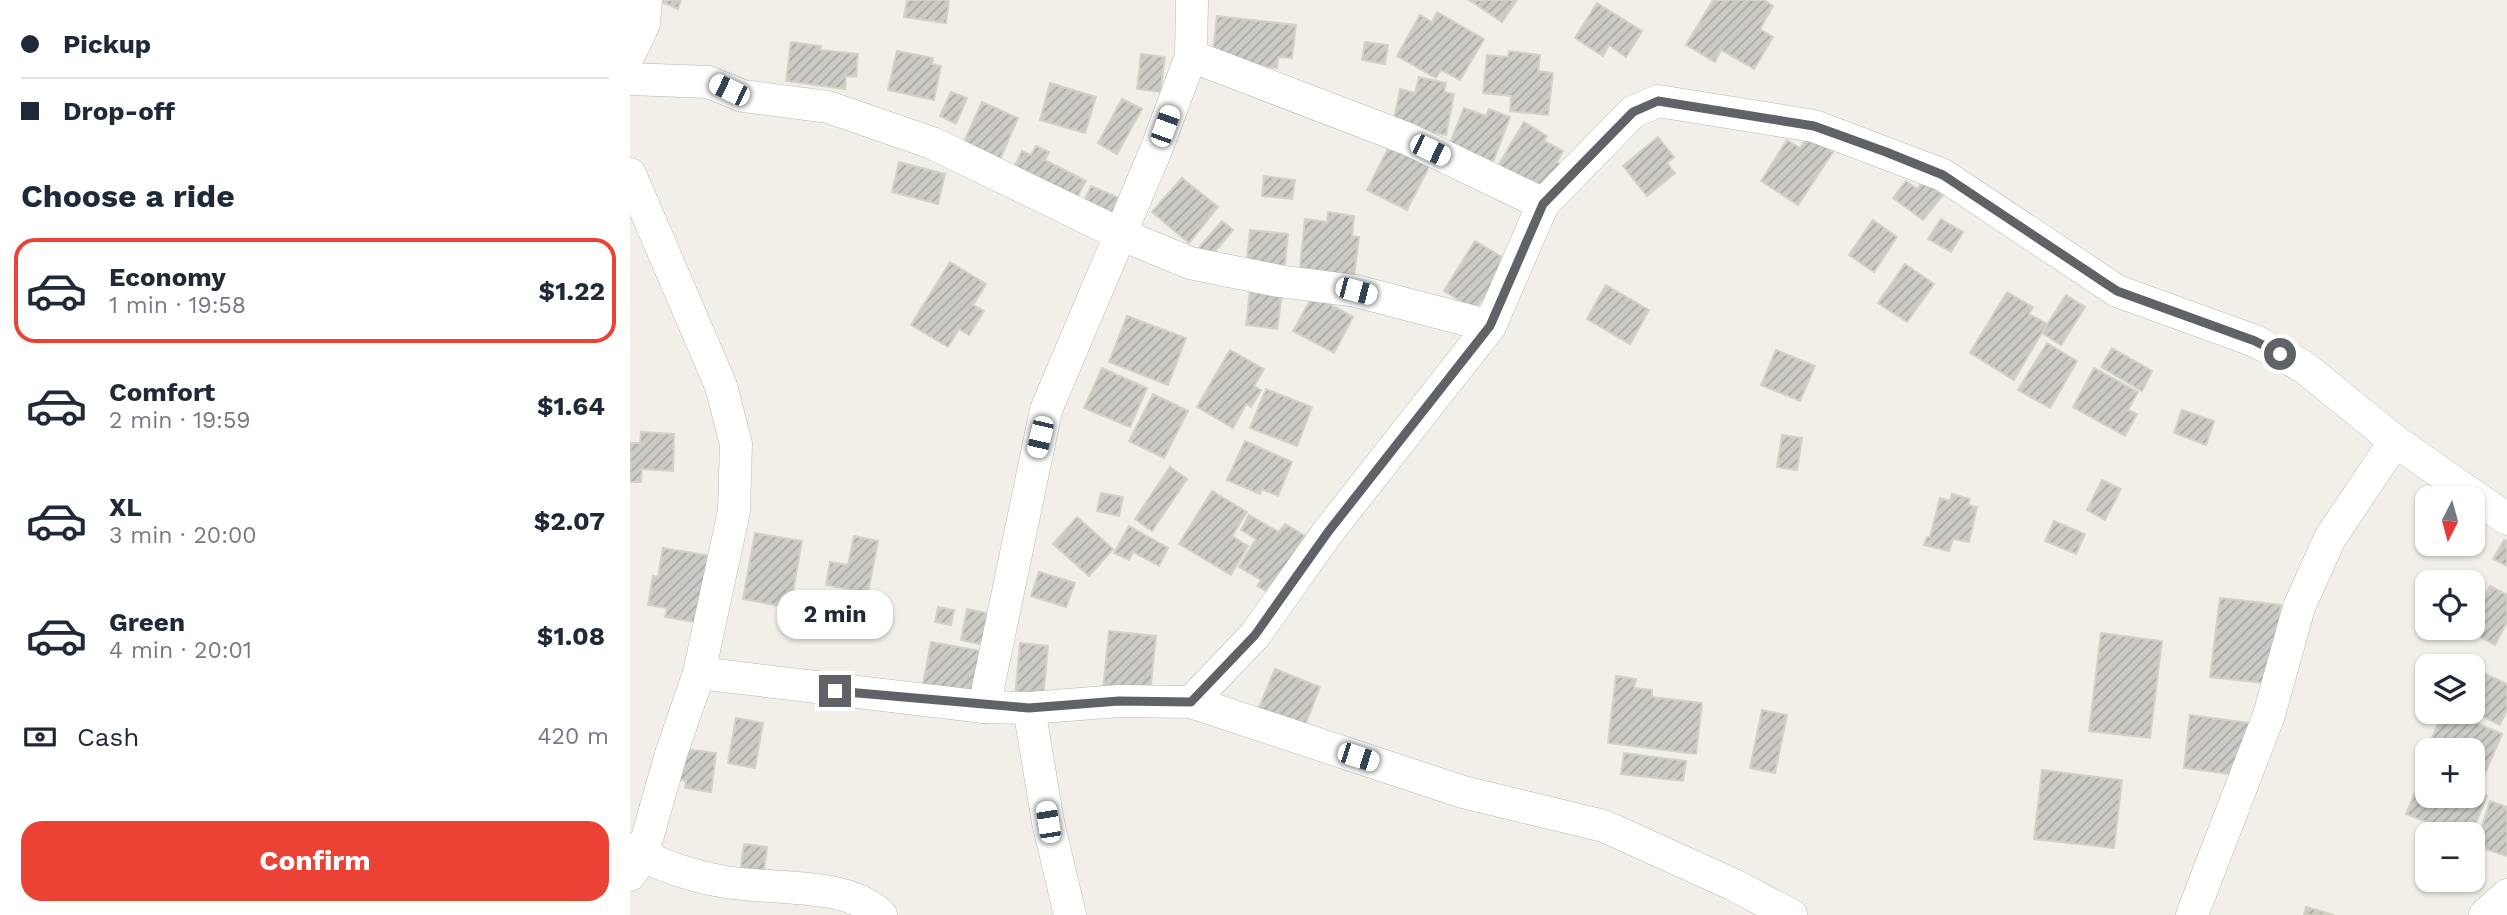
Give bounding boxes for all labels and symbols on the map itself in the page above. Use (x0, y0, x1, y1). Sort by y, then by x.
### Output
car (706, 71, 753, 109)
car (1148, 103, 1183, 149)
car (1407, 131, 1454, 169)
car (1333, 275, 1380, 307)
route start (2264, 338, 2296, 370)
car (1026, 414, 1055, 460)
north arrow (2415, 486, 2485, 556)
callout: 2 min (777, 590, 893, 638)
route end (819, 675, 851, 707)
car (1335, 741, 1382, 773)
car (1035, 800, 1062, 844)

